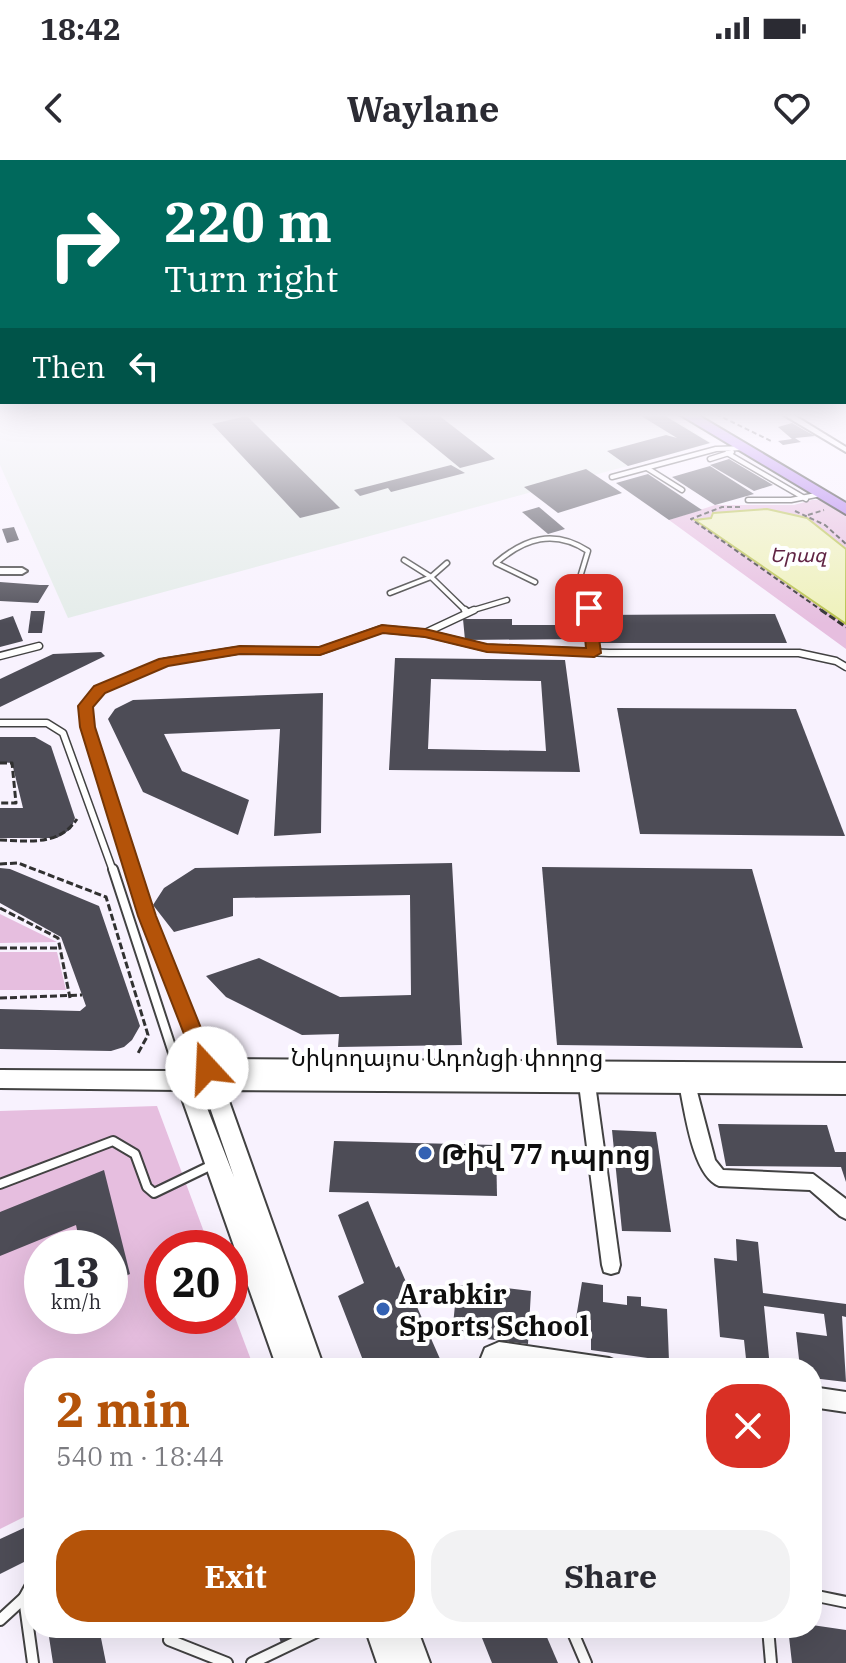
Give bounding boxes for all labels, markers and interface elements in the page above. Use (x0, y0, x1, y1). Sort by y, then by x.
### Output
text: 18:42 (40, 9, 121, 48)
text: Waylane (347, 85, 499, 132)
icon: back (32, 86, 76, 130)
icon: heart (770, 86, 814, 130)
text: 220 m (164, 185, 332, 257)
icon: right (32, 192, 136, 296)
text: Turn right (164, 255, 338, 302)
icon: left (122, 344, 166, 388)
text: Then (32, 347, 106, 386)
park label: Երազ (770, 541, 827, 568)
pin (555, 574, 623, 642)
icon: arrive (567, 586, 611, 630)
position arrow (165, 1026, 249, 1110)
street label: Նիկողայոս Ադոնցի փողոց (291, 1041, 603, 1073)
place label: Թիվ 77 դպրոց (441, 1135, 651, 1172)
marker: Թիվ 77 դպրոց (416, 1144, 434, 1162)
speed limit sign: 20 (144, 1230, 248, 1334)
text: 13 (52, 1246, 100, 1298)
place label: Arabkir Sports School (399, 1275, 589, 1344)
text: km/h (51, 1288, 101, 1315)
marker: Arabkir Sports School (374, 1300, 392, 1318)
text: 2 min (56, 1378, 190, 1440)
button: close (706, 1384, 790, 1468)
text: 540 m · 18:44 (56, 1439, 224, 1473)
button: Exit (56, 1530, 415, 1622)
button: Share (431, 1530, 790, 1622)

